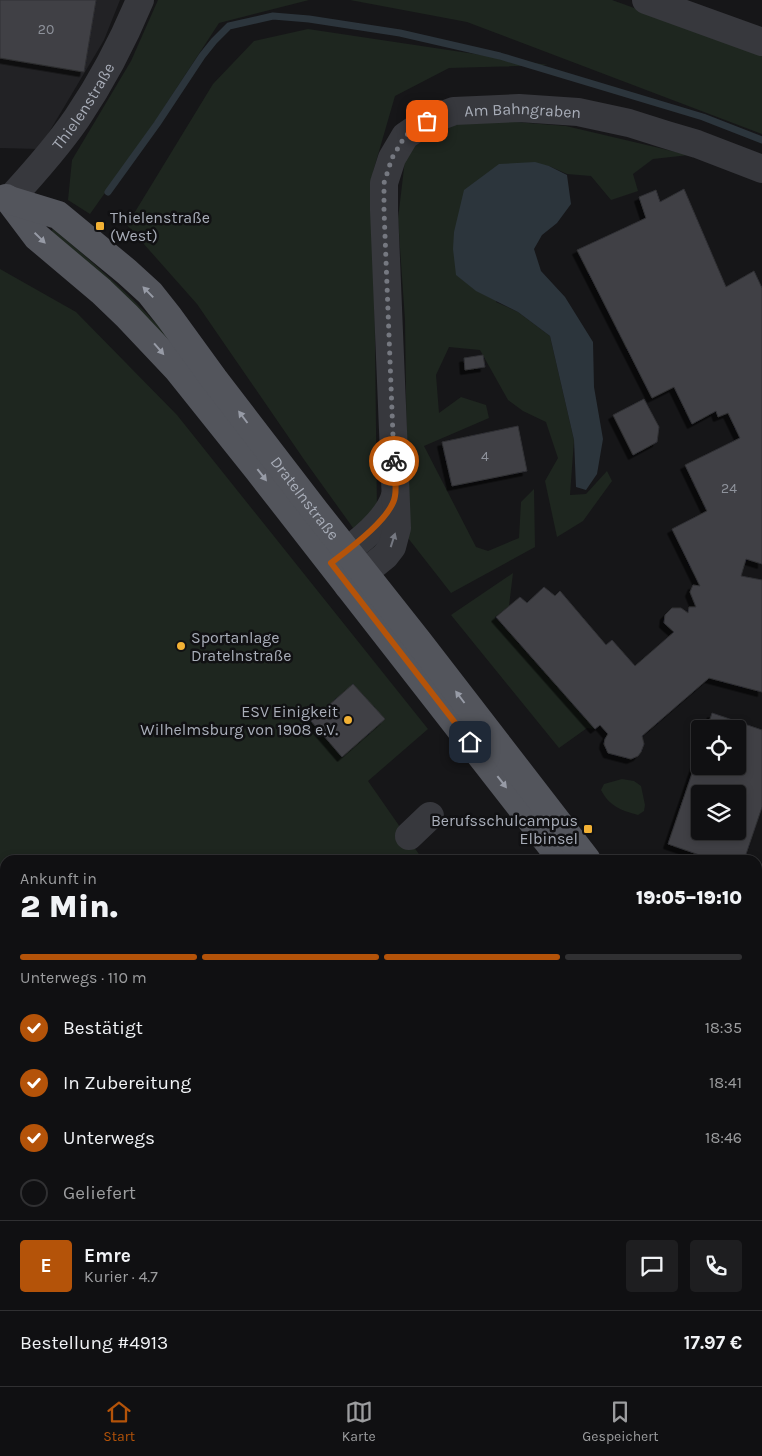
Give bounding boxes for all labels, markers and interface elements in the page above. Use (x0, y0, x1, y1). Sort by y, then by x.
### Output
house number: 20 (38, 21, 54, 38)
street label: Thielenstraße (48, 59, 118, 153)
street label: Am Bahngraben (464, 98, 582, 122)
pin (406, 100, 448, 142)
icon: bag (413, 107, 441, 135)
place label: Thielenstraße (West) (110, 208, 210, 245)
marker: Thielenstraße (West) (94, 220, 106, 232)
one-way arrow (34, 232, 46, 244)
one-way arrow (142, 287, 154, 299)
one-way arrow (153, 342, 165, 354)
one-way arrow (238, 410, 248, 424)
courier (369, 436, 419, 486)
icon: bike (380, 447, 408, 475)
house number: 4 (481, 448, 489, 465)
street label: Dratelnstraße (267, 452, 344, 543)
one-way arrow (256, 468, 267, 481)
house number: 24 (721, 480, 737, 497)
one-way arrow (390, 533, 398, 548)
place label: Sportanlage Dratelnstraße (191, 628, 292, 665)
marker: Sportanlage Dratelnstraße (175, 640, 187, 652)
one-way arrow (455, 691, 466, 704)
place label: ESV Einigkeit Wilhelmsburg von 1908 e.V. (140, 702, 338, 739)
marker: ESV Einigkeit Wilhelmsburg von 1908 e.V. (342, 714, 354, 726)
map controls (691, 720, 746, 840)
button: locate (691, 720, 746, 775)
pin (449, 721, 491, 763)
icon: home (456, 728, 484, 756)
one-way arrow (496, 775, 507, 788)
button: layers (691, 785, 746, 840)
place label: Berufsschulcampus Elbinsel (431, 811, 578, 848)
marker: Berufsschulcampus Elbinsel (582, 823, 594, 835)
text: Ankunft in (20, 869, 97, 888)
text: 19:05–19:10 (636, 887, 742, 909)
text: 2 Min. (20, 888, 118, 925)
text: Unterwegs · 110 m (20, 968, 147, 987)
icon: check (20, 1014, 48, 1042)
text: Bestätigt (63, 1017, 143, 1039)
text: 18:35 (705, 1018, 742, 1037)
icon: check (20, 1069, 48, 1097)
text: In Zubereitung (63, 1072, 191, 1094)
text: 18:41 (709, 1073, 742, 1092)
icon: check (20, 1124, 48, 1152)
text: Unterwegs (63, 1127, 155, 1149)
text: 18:46 (705, 1128, 742, 1147)
text: Geliefert (63, 1182, 136, 1204)
button: chat (626, 1240, 678, 1292)
button: phone (690, 1240, 742, 1292)
text: Emre (84, 1245, 131, 1267)
text: E (40, 1255, 52, 1277)
text: Kurier · 4.7 (84, 1267, 158, 1286)
text: Bestellung #4913 (20, 1332, 168, 1354)
text: 17.97 € (684, 1332, 742, 1354)
tab: Start (103, 1398, 135, 1445)
tab: Karte (342, 1398, 376, 1445)
tab: Gespeichert (582, 1398, 659, 1445)

